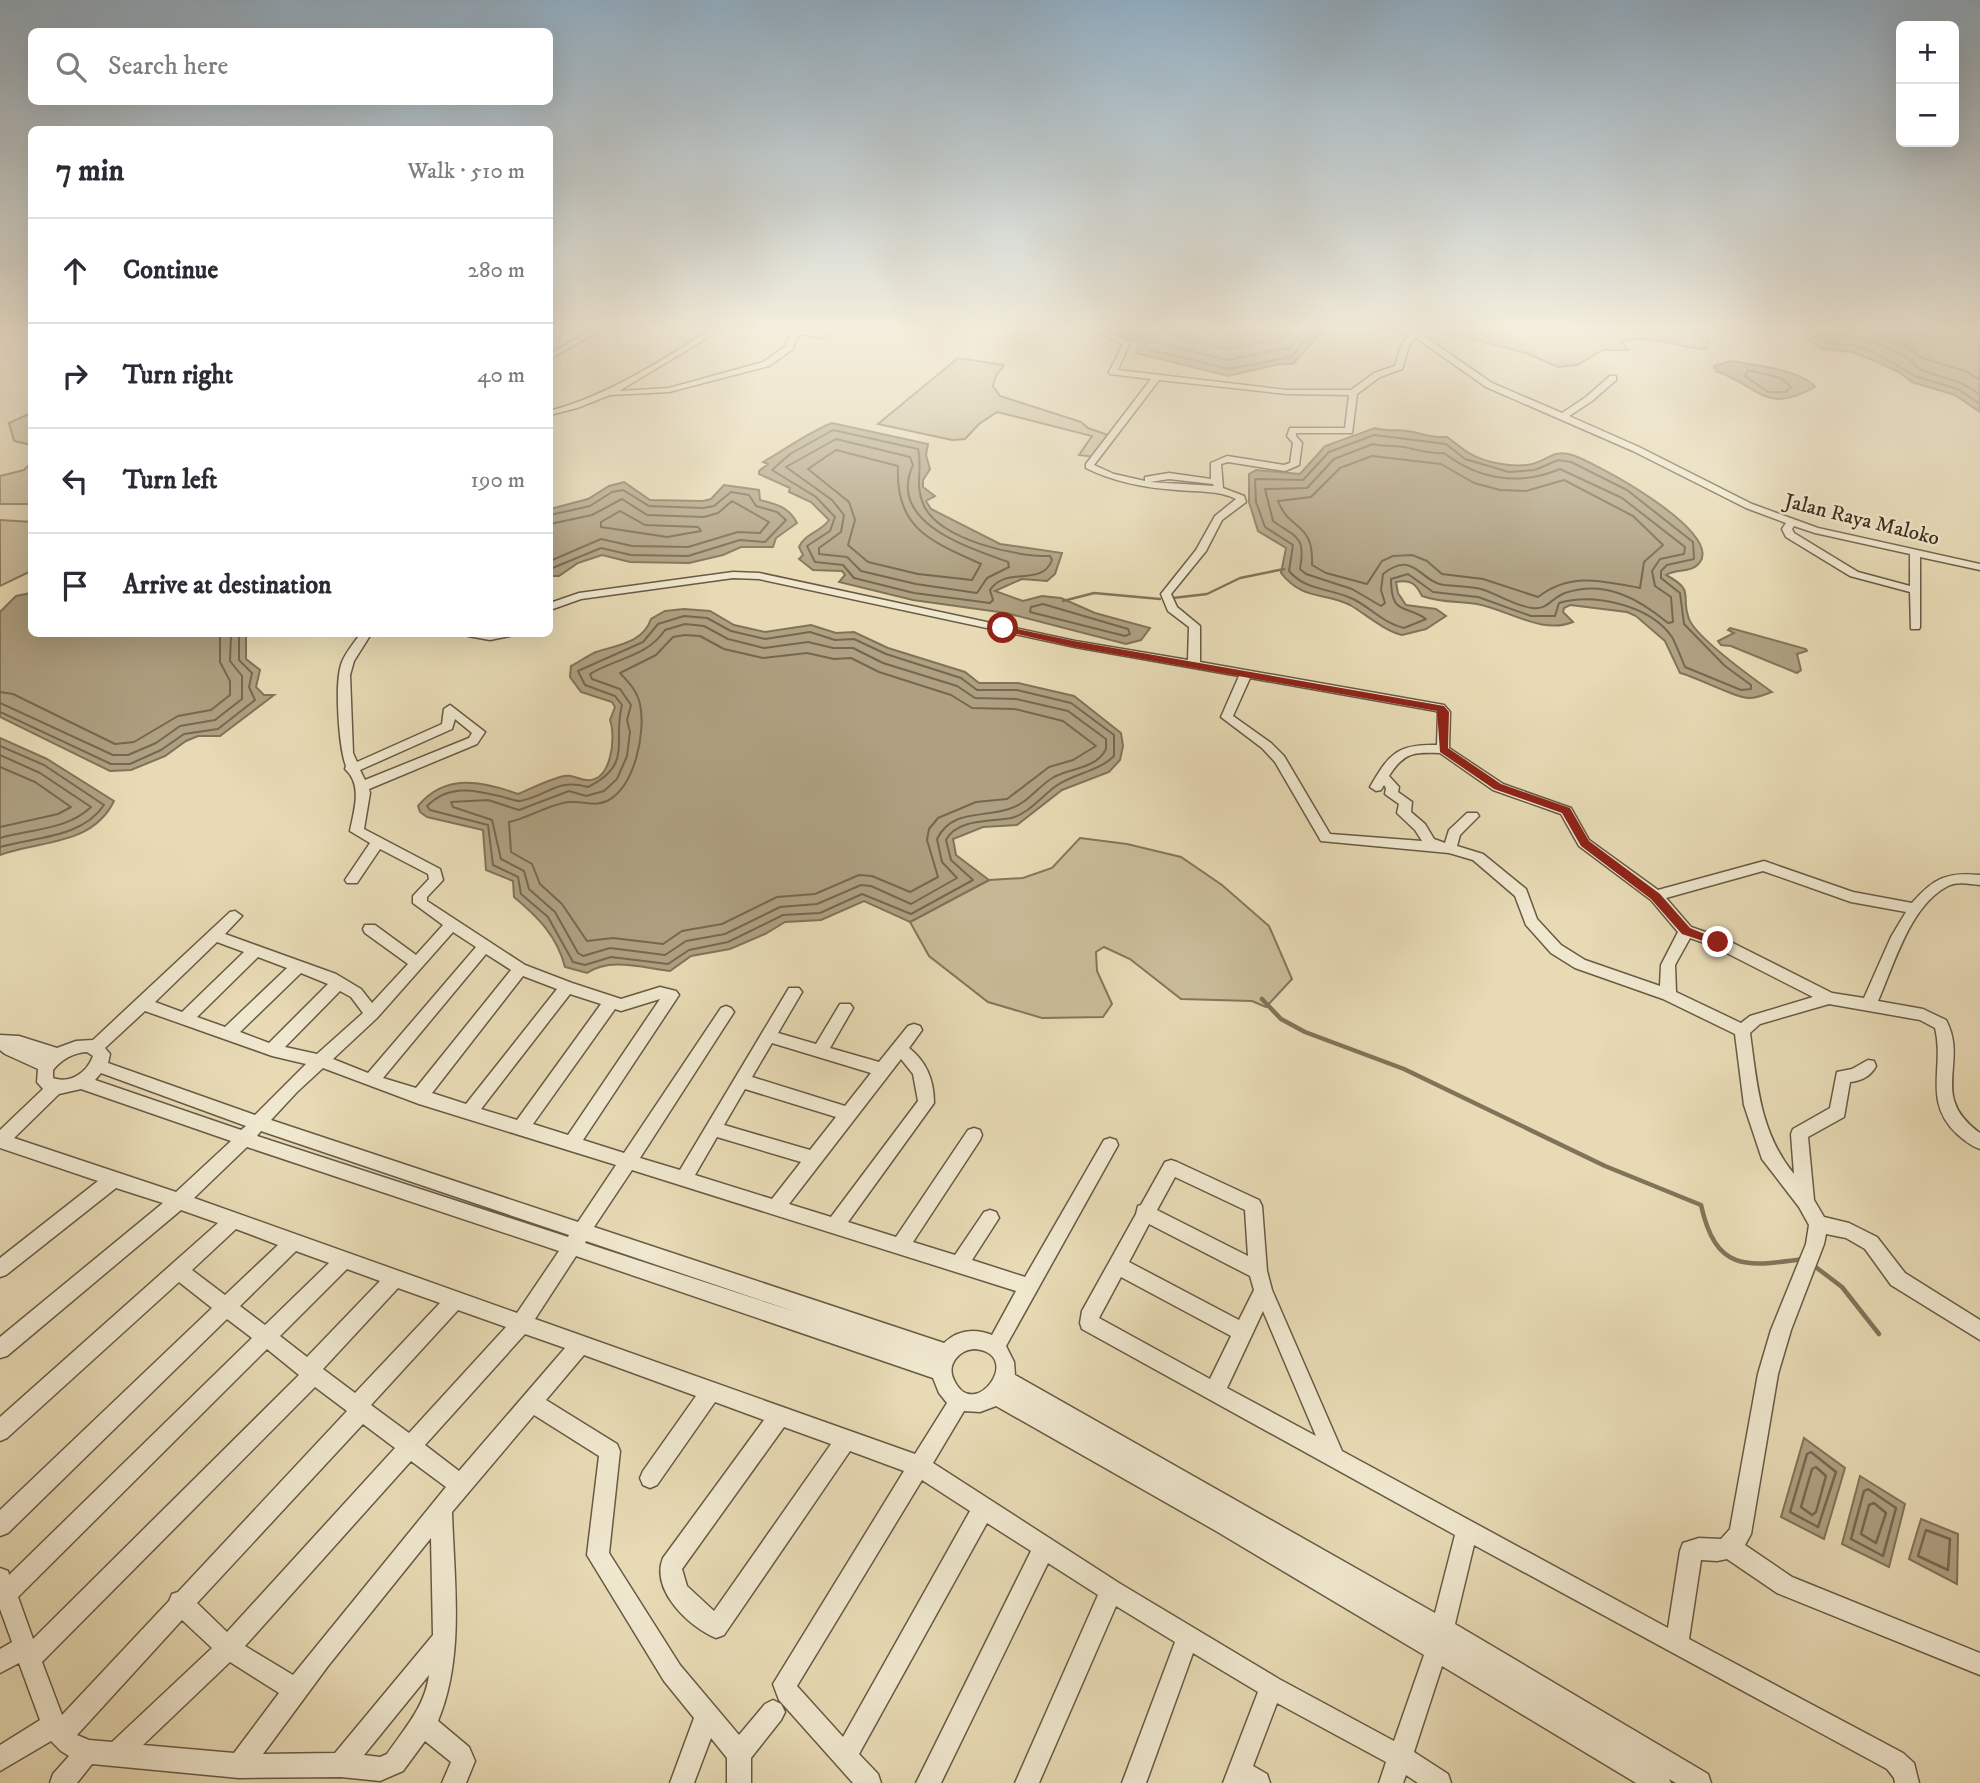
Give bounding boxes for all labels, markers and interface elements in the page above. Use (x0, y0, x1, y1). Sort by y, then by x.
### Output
map controls (1896, 21, 1959, 147)
button: + (1896, 21, 1959, 84)
search box (28, 28, 553, 105)
icon: search (52, 48, 90, 86)
text: Search here (108, 50, 228, 83)
button: − (1896, 84, 1959, 147)
text: 7 min (56, 153, 124, 190)
text: Walk · 510 m (407, 157, 525, 186)
icon: ahead (56, 252, 94, 290)
text: Continue (123, 254, 218, 287)
text: 280 m (468, 256, 525, 285)
icon: right (56, 357, 94, 395)
text: Turn right (123, 359, 233, 392)
text: 40 m (477, 361, 525, 390)
icon: left (56, 462, 94, 500)
text: Turn left (123, 464, 217, 497)
text: 190 m (471, 466, 525, 495)
street label: Jalan Raya Maloko (1780, 488, 1942, 552)
icon: arrive (56, 567, 94, 605)
text: Arrive at destination (123, 569, 332, 602)
route start (987, 612, 1018, 643)
route end (1702, 926, 1733, 957)

